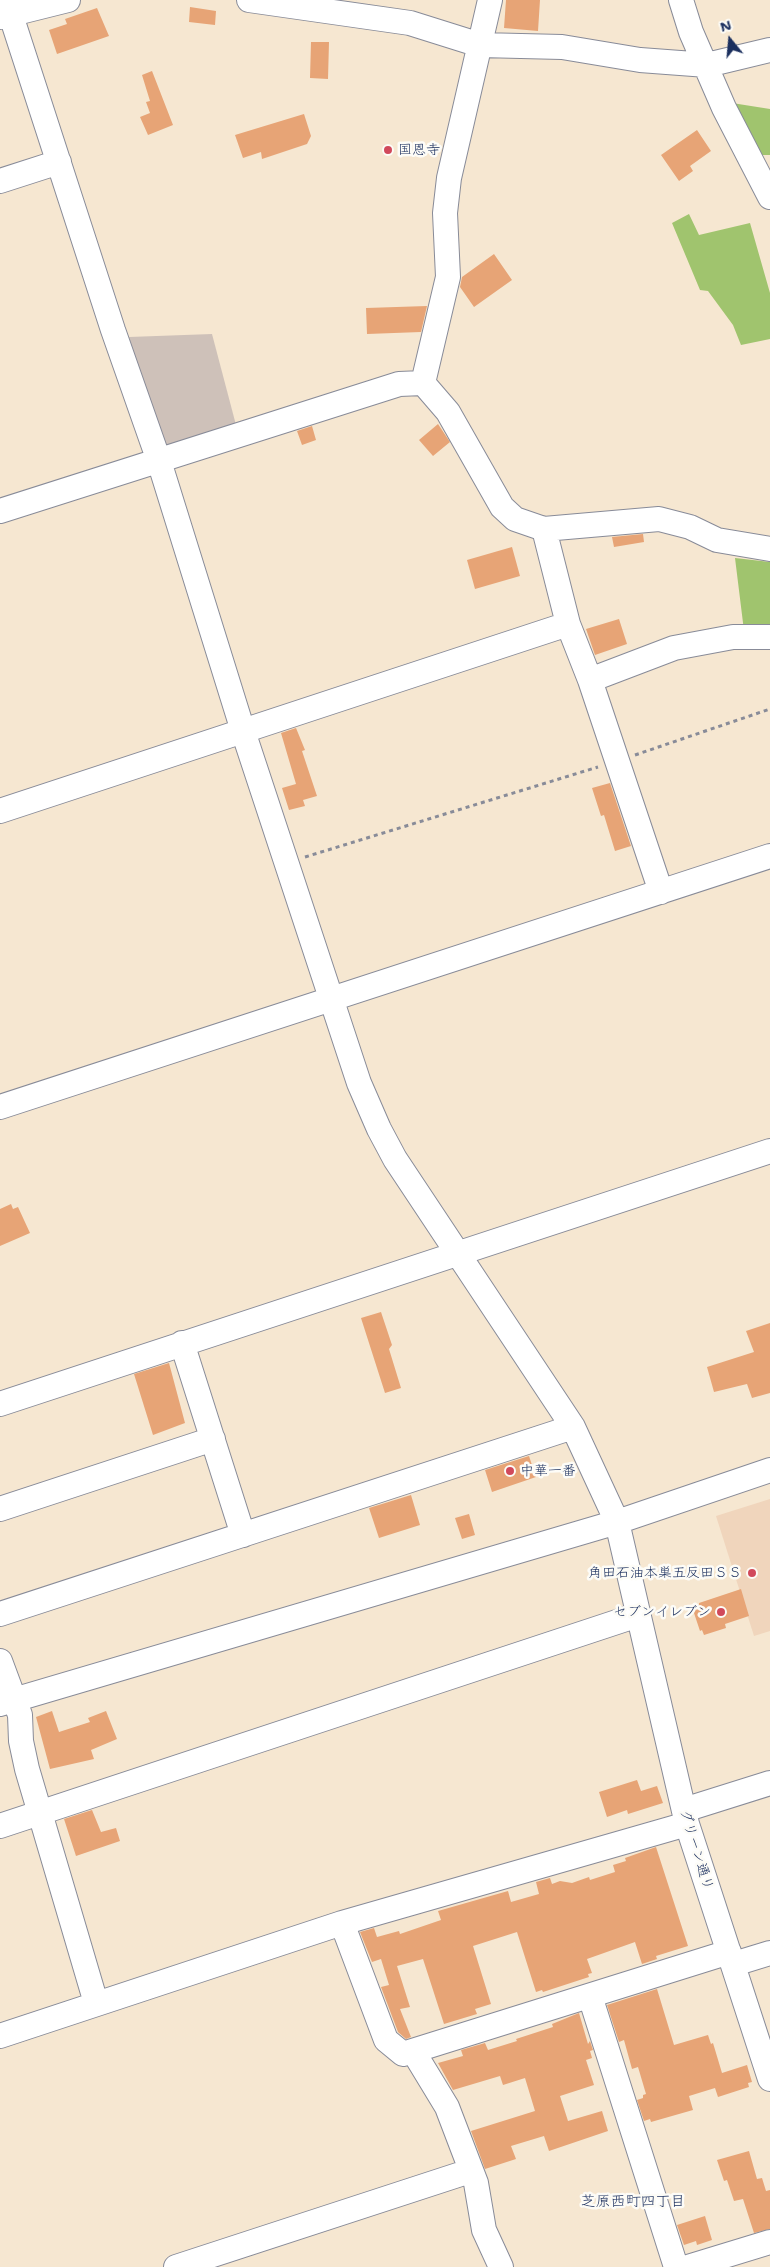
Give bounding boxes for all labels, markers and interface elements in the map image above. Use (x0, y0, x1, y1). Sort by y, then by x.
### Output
north arrow (705, 15, 755, 65)
text: N (718, 15, 734, 36)
place label: 国恩寺 (398, 142, 440, 158)
marker: 国恩寺 (382, 144, 394, 156)
place label: 中華一番 (520, 1463, 576, 1479)
marker: 中華一番 (504, 1465, 516, 1477)
place label: 角田石油本巣五反田ＳＳ (588, 1565, 742, 1581)
marker: 角田石油本巣五反田ＳＳ (746, 1567, 758, 1579)
place label: セブンイレブン (613, 1604, 711, 1620)
marker: セブンイレブン (715, 1606, 727, 1618)
street label: グリーン通り (676, 1807, 716, 1893)
district label: 芝原西町四丁目 (581, 2193, 685, 2211)

